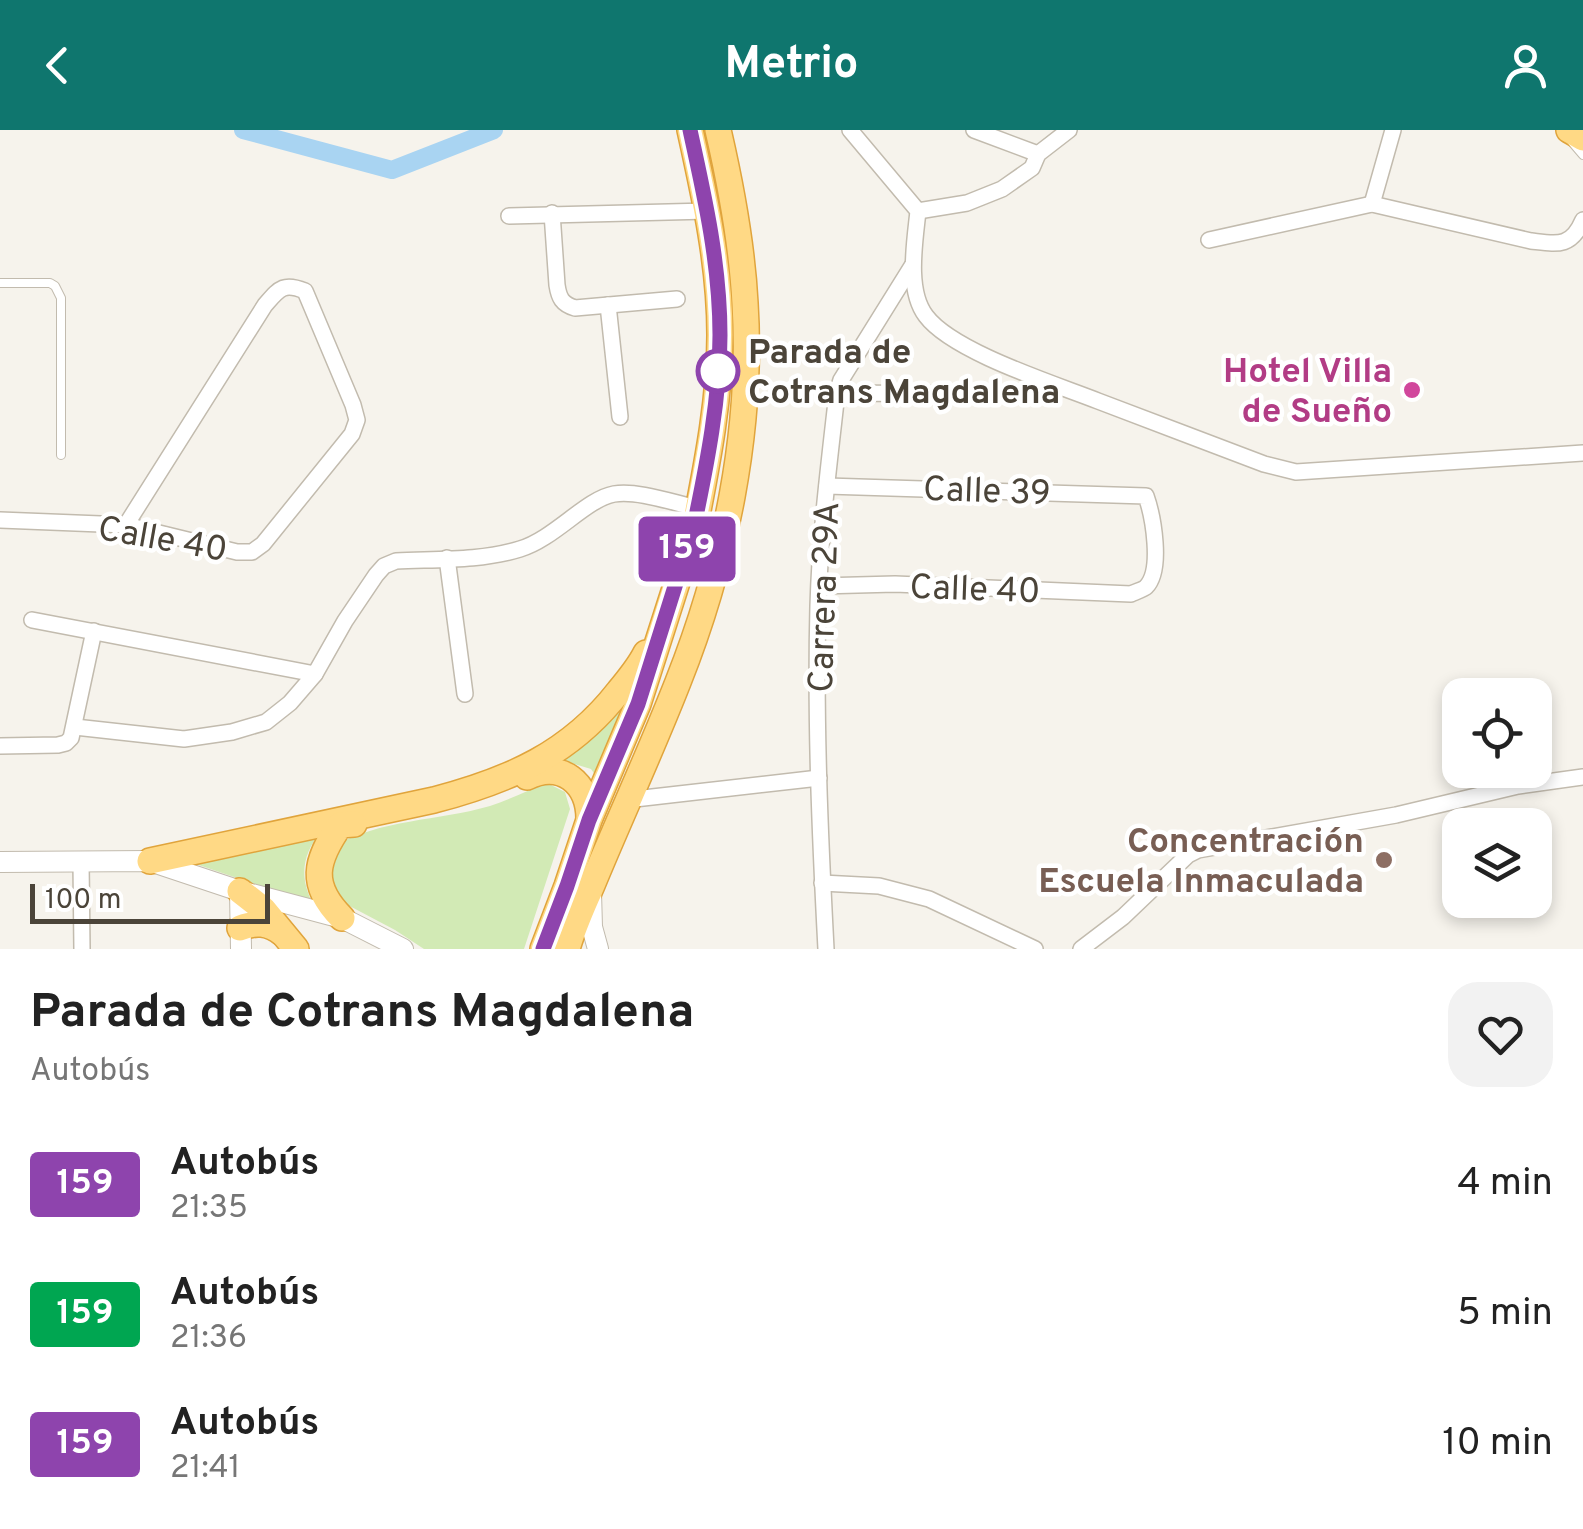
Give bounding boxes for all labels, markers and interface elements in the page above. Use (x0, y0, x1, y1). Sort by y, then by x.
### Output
text: Metrio (725, 37, 858, 94)
icon: back (30, 38, 85, 93)
icon: person (1498, 38, 1553, 93)
place label: Parada de Cotrans Magdalena (748, 332, 1060, 416)
marker: Parada de Cotrans Magdalena (697, 350, 739, 392)
place label: Hotel Villa de Sueño (1223, 351, 1392, 435)
marker: Hotel Villa de Sueño (1401, 379, 1423, 401)
street label: Calle 39 (922, 469, 1051, 517)
street label: Carrera 29A (801, 501, 851, 693)
street label: Calle 40 (94, 508, 231, 574)
line badge: 159 (630, 516, 744, 582)
text: 159 (659, 527, 715, 571)
street label: Calle 40 (909, 567, 1041, 615)
map controls (1442, 678, 1552, 918)
button: locate (1442, 678, 1552, 788)
button: layers (1442, 808, 1552, 918)
place label: Concentración Escuela Inmaculada (1038, 821, 1364, 905)
marker: Concentración Escuela Inmaculada (1373, 849, 1395, 871)
scale bar (30, 879, 270, 924)
text: 100 m (45, 883, 121, 919)
button: heart (1448, 982, 1553, 1087)
text: Parada de Cotrans Magdalena (30, 984, 694, 1044)
text: Autobús (30, 1052, 150, 1092)
text: Autobús (170, 1140, 319, 1189)
text: 4 min (1457, 1160, 1553, 1209)
text: 159 (57, 1162, 113, 1206)
text: 21:35 (170, 1189, 248, 1229)
text: Autobús (170, 1270, 319, 1319)
text: 5 min (1457, 1290, 1553, 1339)
text: 159 (57, 1292, 113, 1336)
text: 21:36 (170, 1319, 247, 1359)
text: Autobús (170, 1400, 319, 1449)
text: 10 min (1442, 1420, 1553, 1469)
text: 159 (57, 1422, 113, 1466)
text: 21:41 (170, 1449, 241, 1489)

